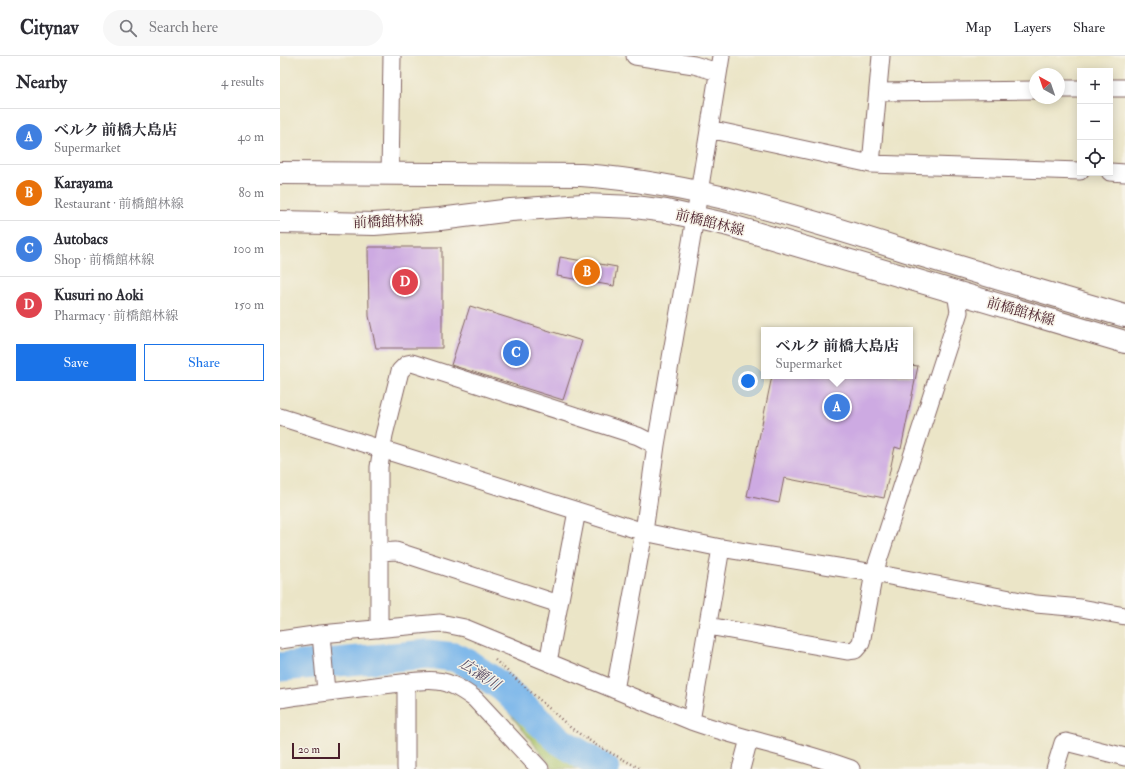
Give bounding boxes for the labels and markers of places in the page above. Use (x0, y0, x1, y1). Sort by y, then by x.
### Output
pin: B (574, 257, 600, 287)
pin: D (392, 267, 418, 297)
pin: C (503, 338, 529, 368)
pin: A (824, 392, 850, 422)

